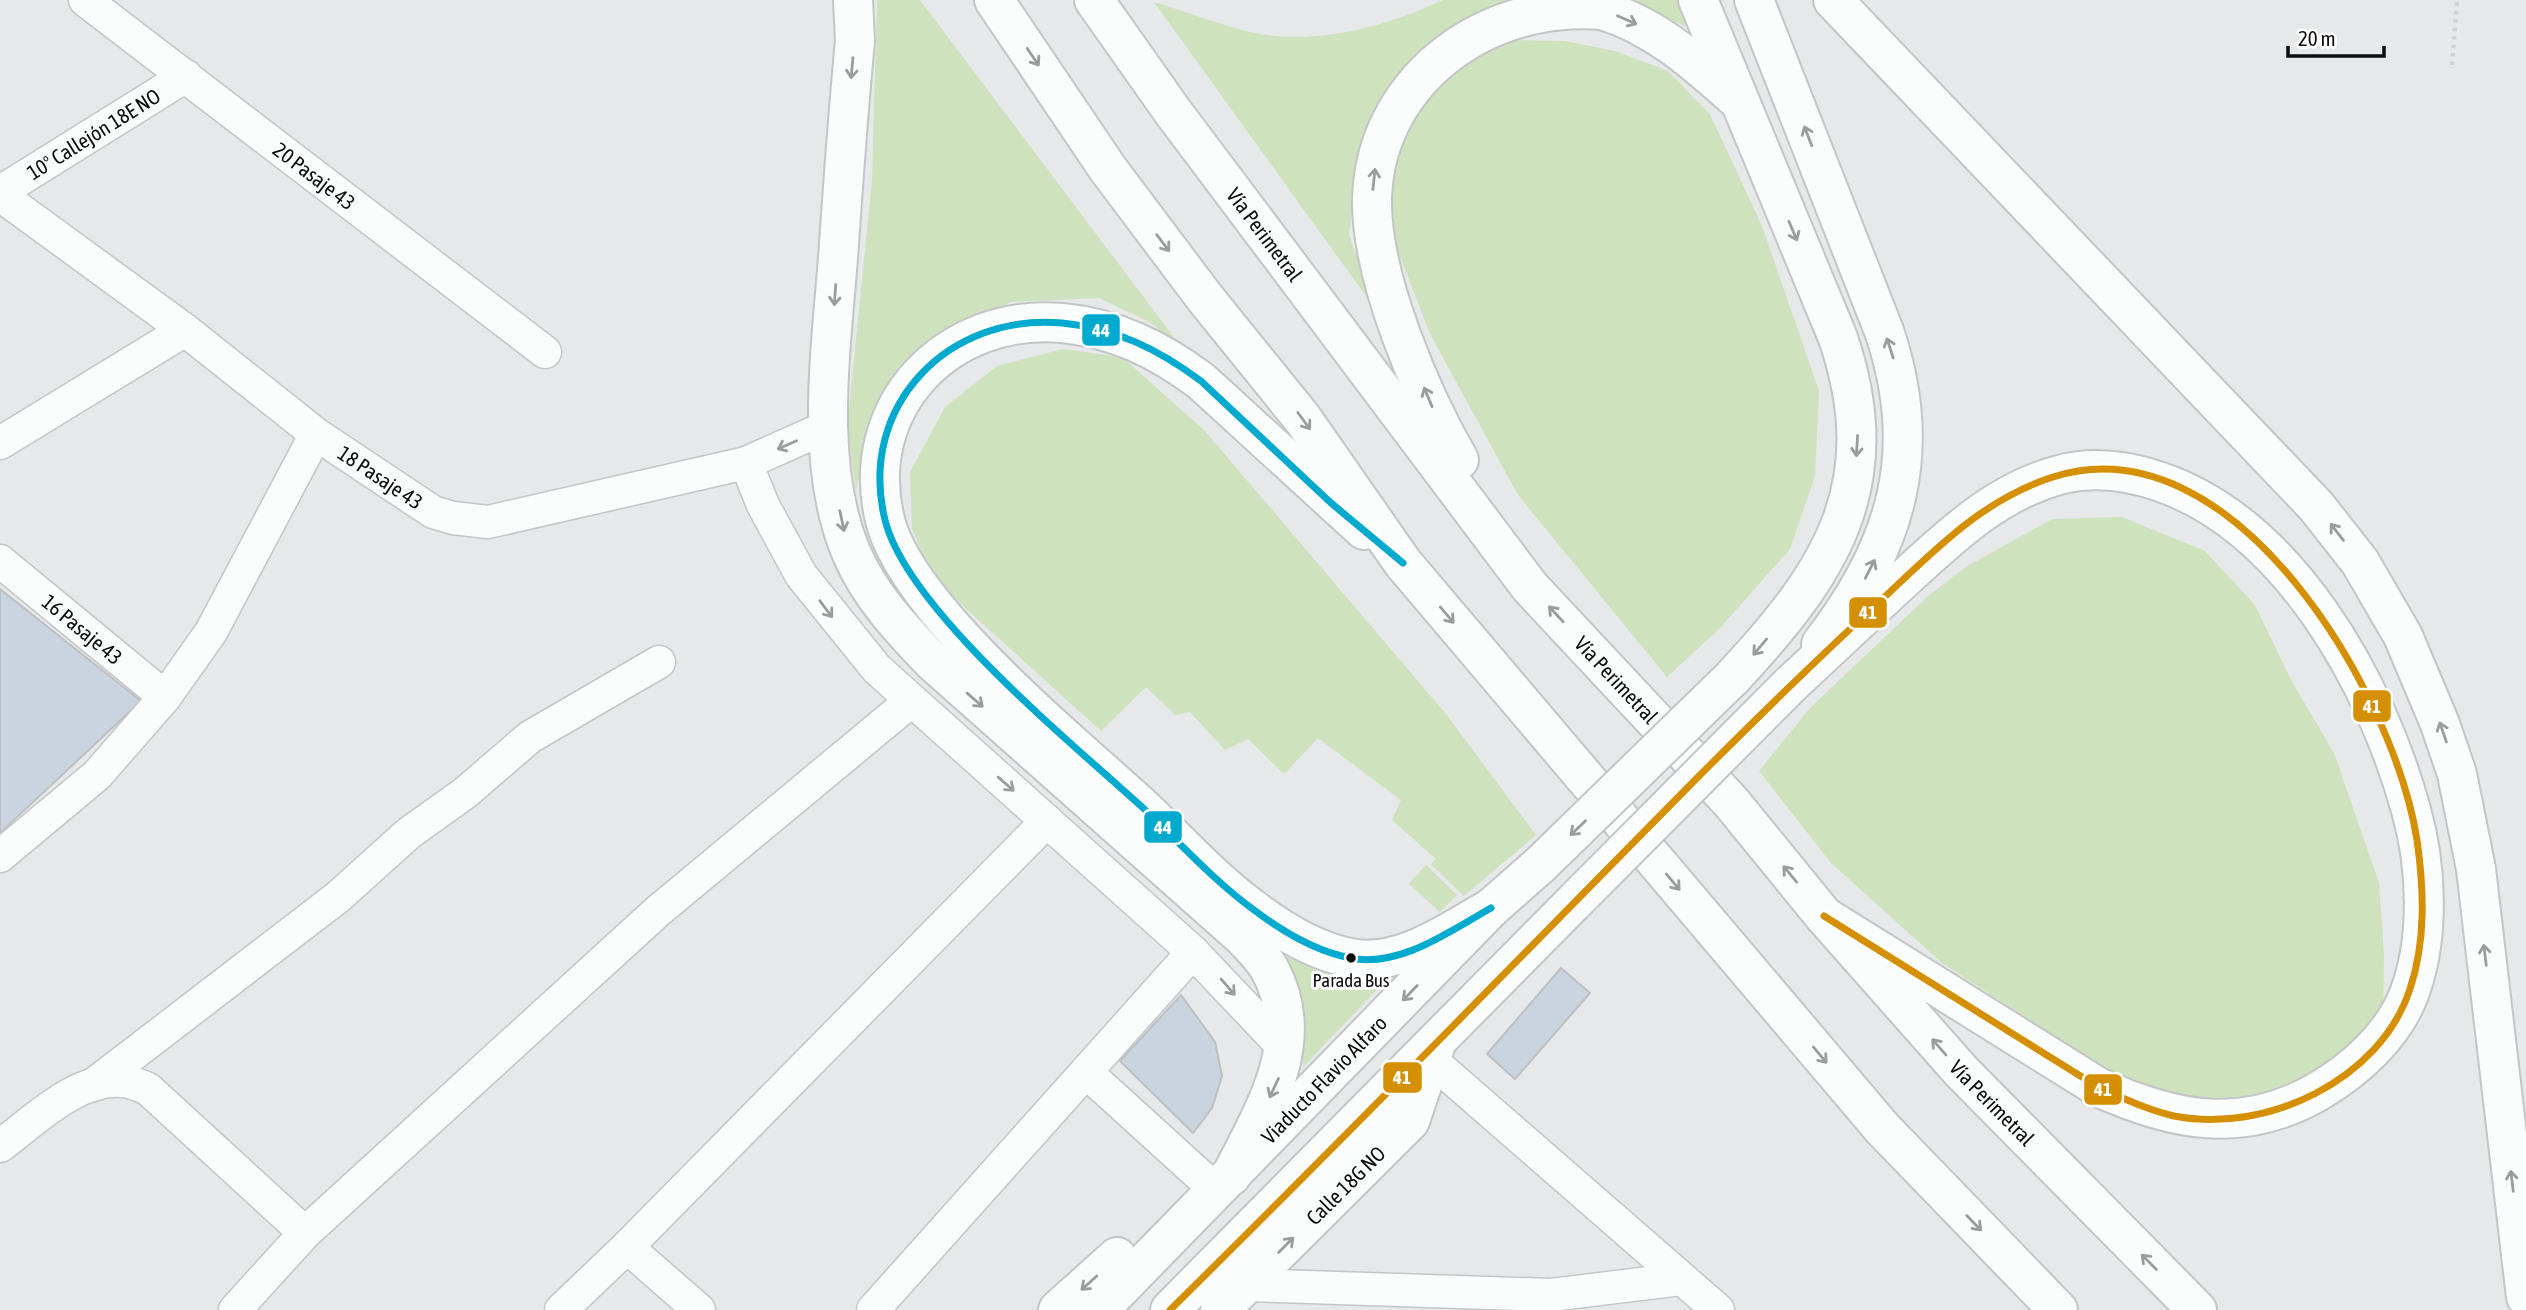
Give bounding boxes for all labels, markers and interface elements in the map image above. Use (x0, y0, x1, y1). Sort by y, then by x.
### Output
one-way arrow (1616, 14, 1637, 27)
scale bar (2288, 14, 2384, 58)
text: 20 m (2298, 26, 2336, 50)
one-way arrow (1026, 46, 1040, 66)
one-way arrow (845, 56, 858, 79)
street label: 10° Callejón 18E NO (22, 83, 164, 184)
one-way arrow (1800, 126, 1813, 148)
street label: 20 Pasaje 43 (269, 137, 360, 214)
one-way arrow (1368, 168, 1381, 191)
street label: Vía Perimetral (1222, 183, 1308, 286)
one-way arrow (1787, 219, 1800, 241)
one-way arrow (1156, 233, 1171, 252)
one-way arrow (828, 283, 841, 306)
line badge: 44 (1081, 313, 1121, 347)
text: 44 (1091, 319, 1110, 341)
one-way arrow (1882, 338, 1895, 360)
one-way arrow (1421, 387, 1434, 408)
one-way arrow (1296, 412, 1311, 431)
one-way arrow (1850, 435, 1863, 457)
one-way arrow (777, 439, 798, 452)
street label: 18 Pasaje 43 (334, 440, 427, 514)
one-way arrow (836, 509, 849, 532)
one-way arrow (2329, 523, 2344, 542)
one-way arrow (1864, 559, 1878, 579)
street label: 16 Pasaje 43 (38, 589, 127, 669)
line badge: 41 (1848, 596, 1888, 629)
one-way arrow (818, 599, 833, 617)
text: 41 (1858, 601, 1877, 623)
one-way arrow (1439, 605, 1455, 623)
one-way arrow (1548, 605, 1564, 623)
street label: Vía Perimetral (1570, 631, 1663, 728)
one-way arrow (1752, 637, 1768, 655)
line badge: 41 (2352, 689, 2392, 723)
one-way arrow (966, 692, 984, 708)
text: 41 (2362, 695, 2381, 717)
one-way arrow (2436, 721, 2449, 743)
one-way arrow (997, 776, 1015, 792)
line badge: 44 (1143, 810, 1183, 844)
text: 44 (1153, 816, 1172, 838)
one-way arrow (1569, 819, 1586, 836)
one-way arrow (1782, 866, 1798, 884)
one-way arrow (1665, 872, 1681, 890)
one-way arrow (2479, 944, 2492, 967)
marker: Parada Bus (1344, 951, 1358, 965)
place label: Parada Bus (1312, 969, 1390, 991)
one-way arrow (1220, 978, 1236, 996)
one-way arrow (1401, 984, 1418, 1001)
street label: Viaducto Flavio Alfaro (1256, 1011, 1391, 1148)
one-way arrow (1931, 1038, 1947, 1056)
one-way arrow (1812, 1046, 1828, 1064)
street label: Vía Perimetral (1945, 1055, 2040, 1151)
line badge: 41 (1382, 1061, 1423, 1094)
text: 41 (1392, 1066, 1411, 1088)
line badge: 41 (2083, 1073, 2123, 1106)
one-way arrow (1267, 1077, 1280, 1098)
text: 41 (2093, 1078, 2112, 1100)
street label: Calle 18G NO (1301, 1141, 1390, 1229)
one-way arrow (2505, 1170, 2518, 1193)
one-way arrow (1965, 1214, 1982, 1231)
one-way arrow (1277, 1237, 1294, 1254)
one-way arrow (2140, 1254, 2157, 1271)
one-way arrow (1080, 1275, 1098, 1291)

